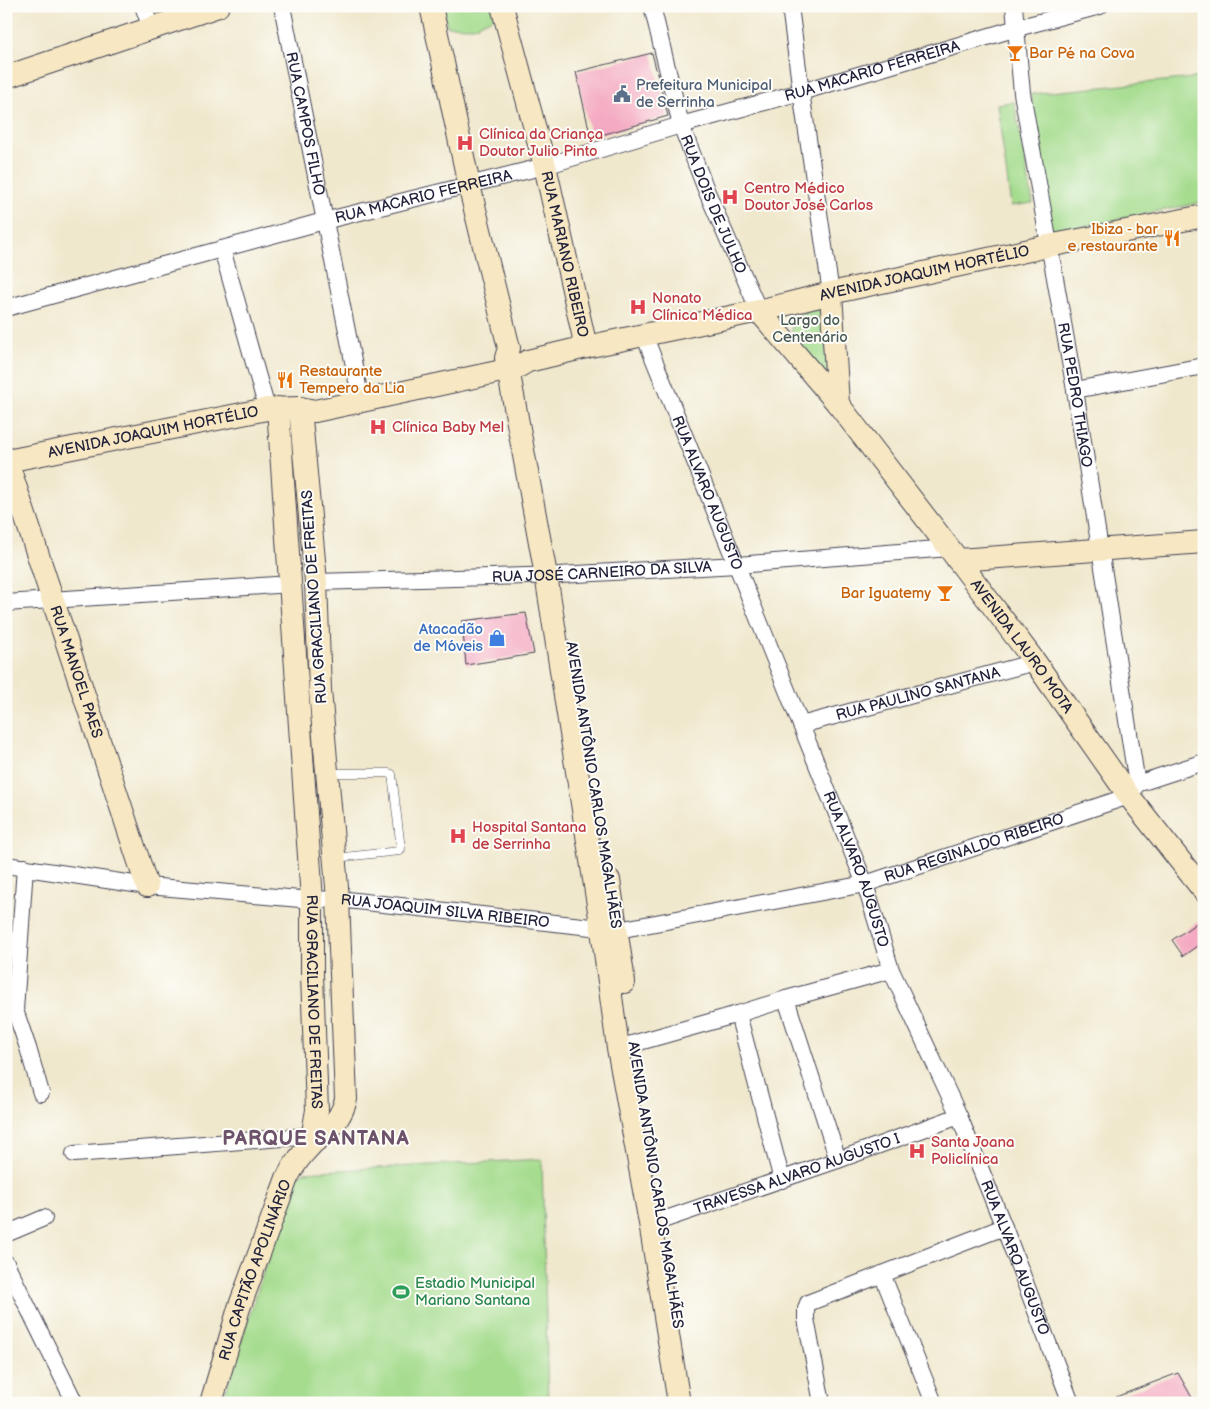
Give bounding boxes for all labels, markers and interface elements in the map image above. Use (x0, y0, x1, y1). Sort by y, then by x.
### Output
street label: RUA MACARIO FERREIRA (783, 36, 963, 106)
bar icon: Bar Pé na Cova (1005, 43, 1025, 63)
place label: Bar Pé na Cova (1029, 44, 1135, 63)
street label: RUA CAMPOS FILHO (281, 50, 329, 197)
place label: Prefeitura Municipal de Serrinha (636, 76, 772, 112)
public building icon: Prefeitura Municipal de Serrinha (612, 84, 632, 104)
place label: Clínica da Criança Doutor Julio Pinto (479, 125, 603, 161)
street label: RUA DOIS DE JULHO (676, 132, 750, 277)
hospital icon: Clínica da Criança Doutor Julio Pinto (455, 133, 475, 153)
street label: RUA MACARIO FERREIRA (333, 165, 515, 228)
street label: RUA MARIANO RIBEIRO (536, 169, 593, 339)
place label: Centro Médico Doutor José Carlos (744, 179, 874, 215)
hospital icon: Centro Médico Doutor José Carlos (720, 187, 740, 207)
place label: Ibiza - bar e restaurante (1068, 220, 1159, 256)
restaurant icon: Ibiza - bar e restaurante (1162, 228, 1182, 248)
street label: AVENIDA JOAQUIM HORTÉLIO (818, 241, 1031, 306)
place label: Nonato Clínica Médica (652, 289, 753, 325)
hospital icon: Nonato Clínica Médica (628, 297, 648, 317)
park label: Largo do Centenário (772, 311, 848, 347)
street label: RUA PEDRO THIAGO (1053, 321, 1096, 469)
place label: Restaurante Tempero da Lia (299, 362, 405, 398)
restaurant icon: Restaurante Tempero da Lia (275, 370, 295, 390)
street label: AVENIDA JOAQUIM HORTÉLIO (46, 402, 260, 463)
street label: RUA ALVARO AUGUSTO (667, 413, 747, 573)
hospital icon: Clínica Baby Mel (368, 417, 388, 437)
place label: Clínica Baby Mel (392, 418, 504, 437)
street label: RUA GRACILIANO DE FREITAS (298, 489, 331, 705)
street label: RUA JOSÉ CARNEIRO DA SILVA (492, 557, 713, 587)
street label: AVENIDA LAURO MOTA (966, 576, 1077, 718)
bar icon: Bar Iguatemy (935, 583, 955, 603)
place label: Bar Iguatemy (840, 584, 931, 603)
street label: RUA MANOEL PAES (45, 603, 107, 741)
place label: Atacadão de Móveis (413, 620, 484, 656)
shop icon: Atacadão de Móveis (487, 628, 507, 648)
street label: AVENIDA ANTÔNIO CARLOS MAGALHÃES (561, 640, 626, 930)
street label: RUA PAULINO SANTANA (834, 663, 1003, 725)
street label: RUA ALVARO AUGUSTO (819, 789, 893, 950)
street label: RUA REGINALDO RIBEIRO (882, 809, 1067, 887)
place label: Hospital Santana de Serrinha (472, 818, 586, 854)
hospital icon: Hospital Santana de Serrinha (448, 826, 468, 846)
street label: RUA JOAQUIM SILVA RIBEIRO (340, 890, 551, 932)
street label: RUA GRACILIANO DE FREITAS (302, 894, 326, 1109)
street label: AVENIDA ANTÔNIO CARLOS MAGALHÃES (623, 1040, 688, 1330)
district label: PARQUE SANTANA (222, 1127, 410, 1151)
street label: TRAVESSA ALVARO AUGUSTO I (691, 1129, 903, 1219)
place label: Santa Joana Policlínica (931, 1133, 1014, 1169)
hospital icon: Santa Joana Policlínica (907, 1141, 927, 1161)
street label: RUA CAPITÃO APOLINÁRIO (215, 1177, 296, 1363)
street label: RUA ALVARO AUGUSTO (976, 1177, 1053, 1338)
place label: Estadio Municipal Mariano Santana (415, 1274, 535, 1310)
sports icon: Estadio Municipal Mariano Santana (391, 1282, 411, 1302)

